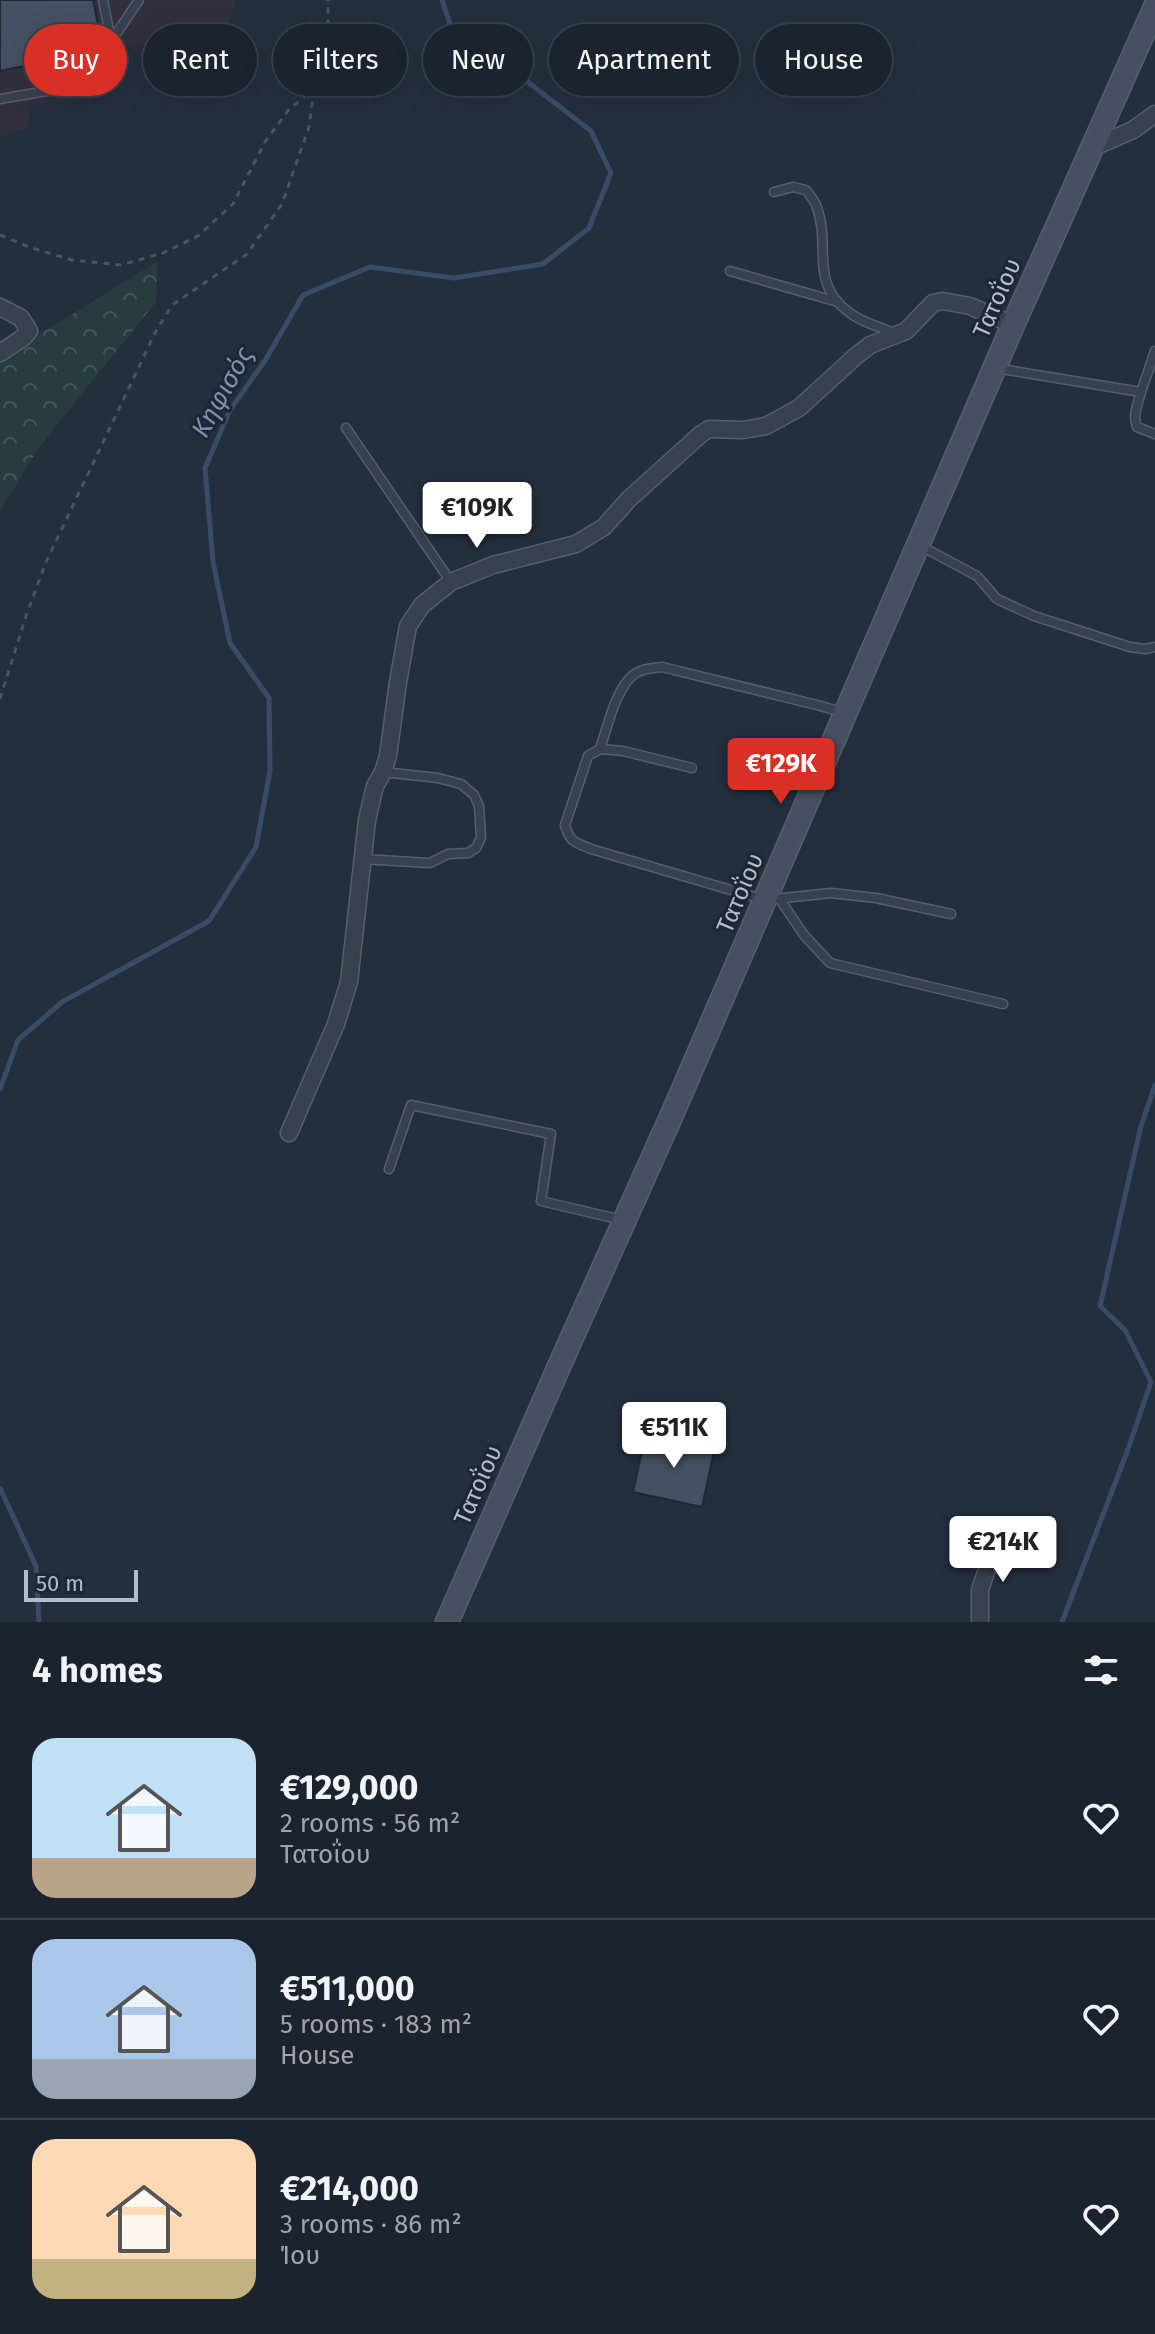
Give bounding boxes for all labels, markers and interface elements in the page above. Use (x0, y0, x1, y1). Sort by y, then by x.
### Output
chip: Buy (24, 24, 127, 96)
chip: Rent (143, 24, 257, 96)
chip: Filters (273, 24, 407, 96)
chip: New (423, 24, 533, 96)
chip: Apartment (549, 24, 739, 96)
chip: House (755, 24, 892, 96)
street label: Τατοΐου (966, 254, 1027, 342)
water label: Κηφισός (185, 341, 260, 443)
pin: €109K (421, 482, 533, 550)
text: €109K (441, 492, 513, 523)
pin: €129K (725, 738, 837, 806)
text: €129K (746, 748, 816, 779)
street label: Τατοΐου (710, 849, 769, 937)
pin: €511K (618, 1402, 730, 1470)
text: €511K (640, 1412, 708, 1443)
street label: Τατοΐου (447, 1441, 508, 1529)
pin: €214K (947, 1516, 1059, 1584)
text: €214K (967, 1526, 1039, 1557)
scale bar (24, 1566, 138, 1602)
text: 50 m (36, 1570, 84, 1597)
icon: filters (1079, 1648, 1123, 1692)
text: 4 homes (32, 1650, 163, 1691)
text: €129,000 (280, 1767, 418, 1808)
icon: home (96, 1770, 192, 1866)
icon: heart (1079, 1796, 1123, 1840)
text: 2 rooms · 56 m² (280, 1808, 460, 1839)
text: Τατοΐου (280, 1839, 371, 1870)
text: €511,000 (280, 1968, 415, 2009)
icon: home (96, 1971, 192, 2067)
icon: heart (1079, 1997, 1123, 2041)
text: 5 rooms · 183 m² (280, 2009, 472, 2040)
text: House (280, 2040, 354, 2071)
text: €214,000 (280, 2168, 419, 2209)
icon: home (96, 2171, 192, 2267)
icon: heart (1079, 2197, 1123, 2241)
text: 3 rooms · 86 m² (280, 2209, 462, 2240)
text: Ίου (280, 2240, 320, 2271)

